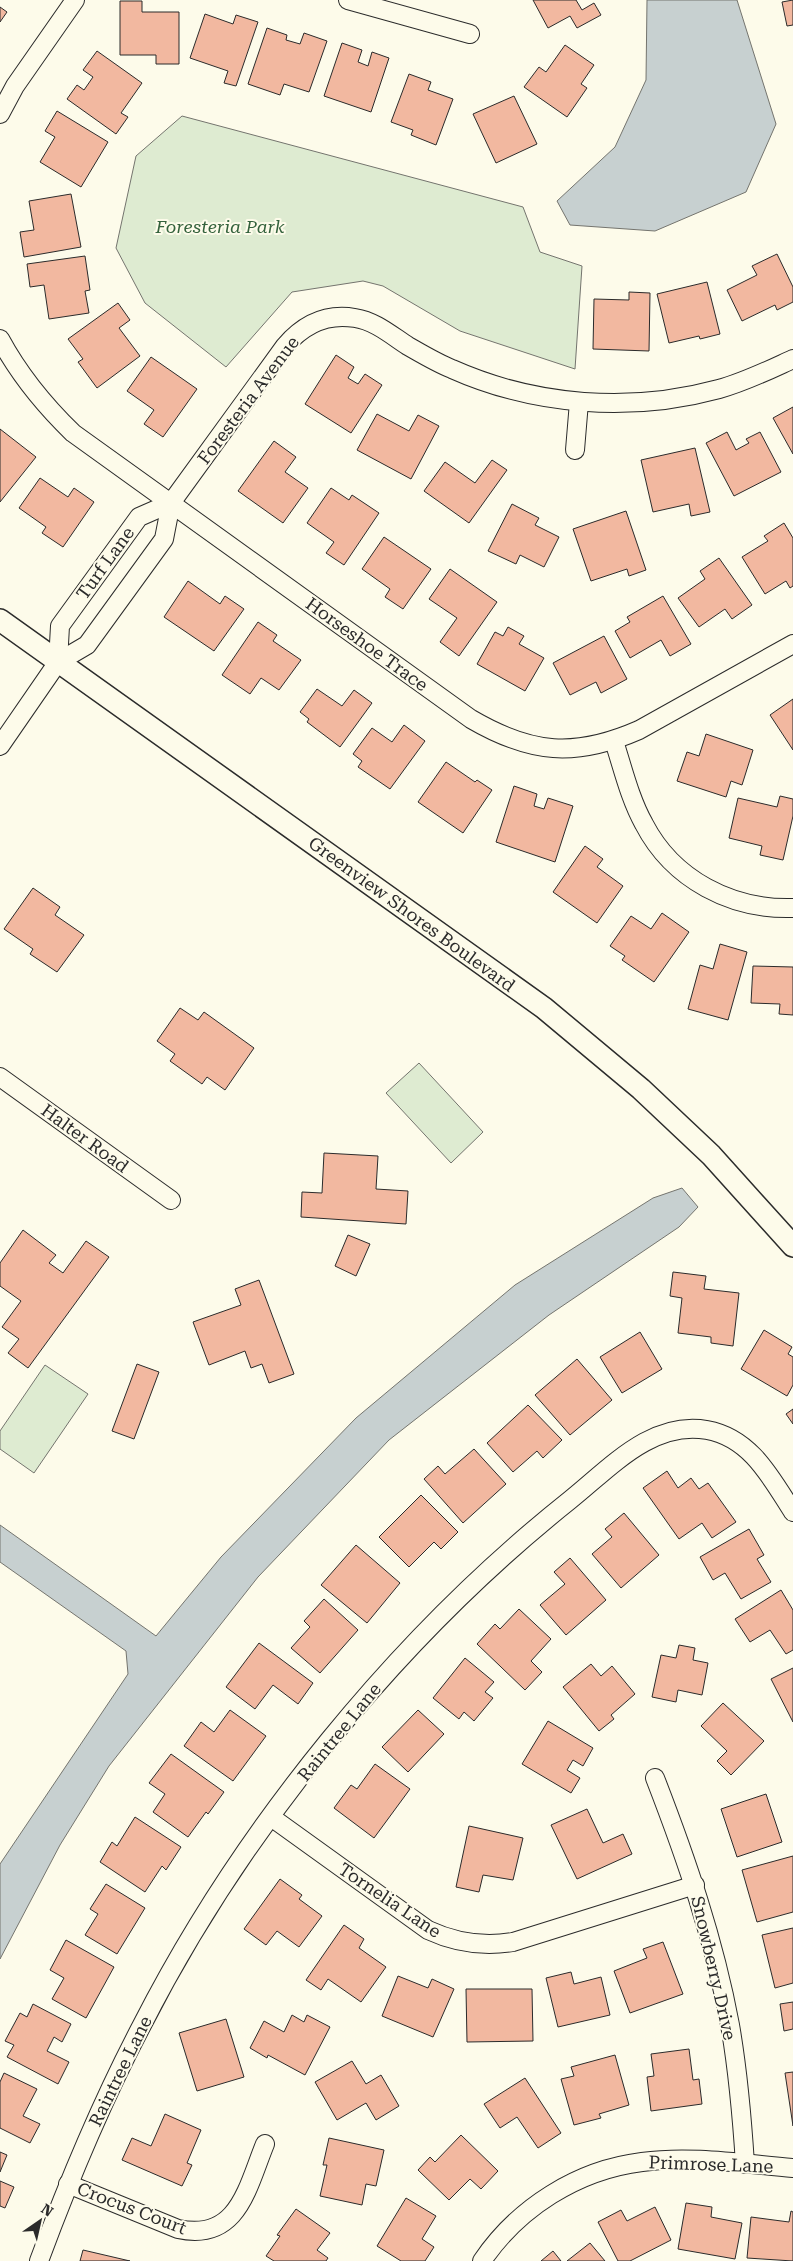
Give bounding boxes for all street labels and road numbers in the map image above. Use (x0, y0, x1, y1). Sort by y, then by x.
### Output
street label: Foresteria Avenue (193, 332, 303, 468)
street label: Turf Lane (72, 523, 138, 603)
street label: Horseshoe Trace (302, 593, 432, 695)
street label: Greenview Shores Boulevard (305, 832, 520, 996)
street label: Halter Road (37, 1099, 133, 1177)
street label: Raintree Lane (293, 1679, 385, 1785)
street label: Tornelia Lane (335, 1858, 445, 1942)
street label: Snowberry Drive (687, 1894, 741, 2042)
street label: Raintree Lane (84, 2012, 156, 2130)
street label: Primrose Lane (648, 2151, 774, 2177)
street label: Crocus Court (74, 2178, 190, 2239)

